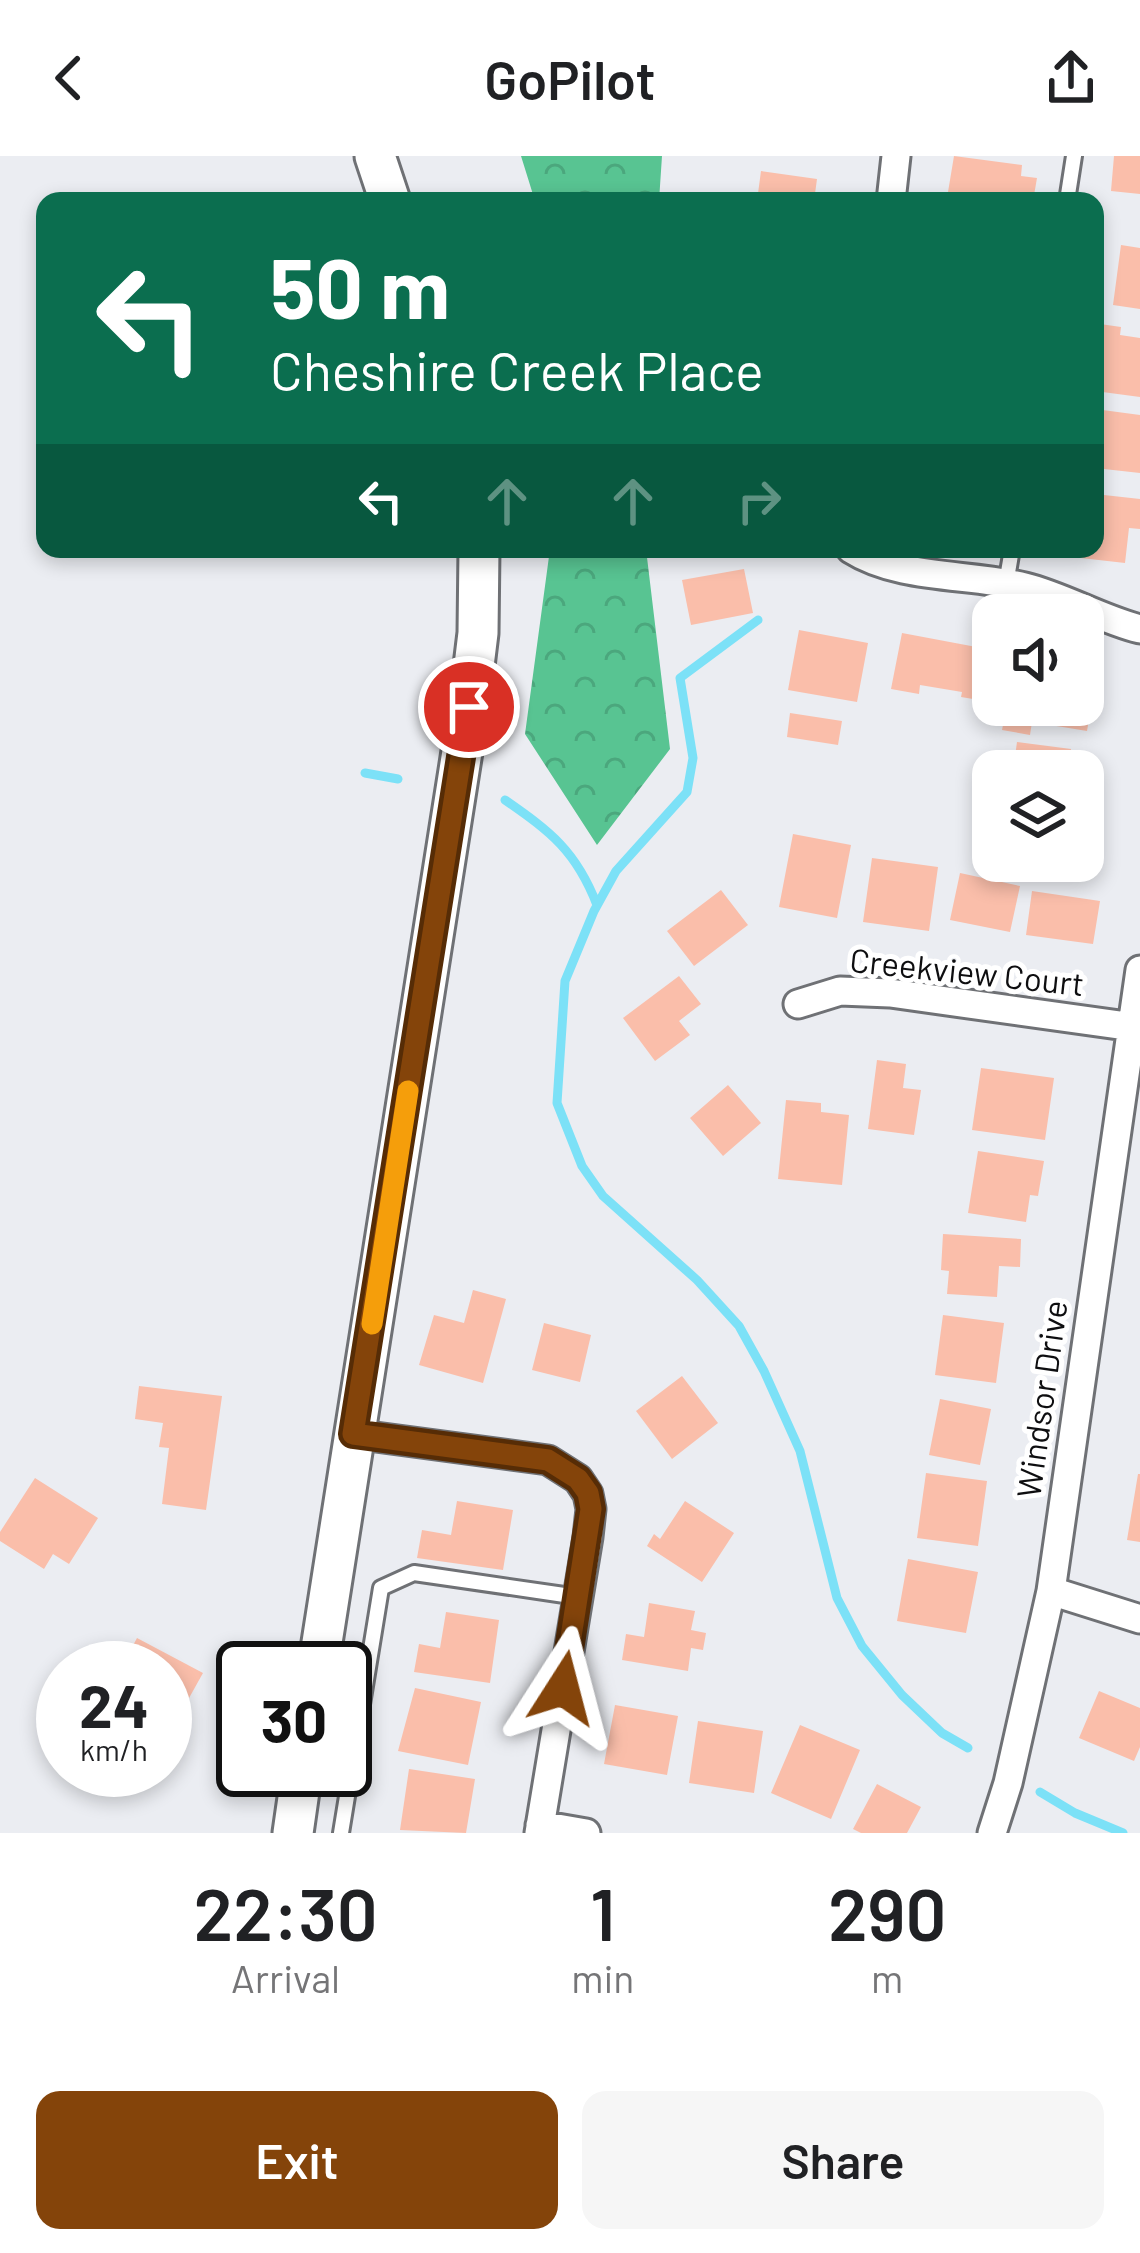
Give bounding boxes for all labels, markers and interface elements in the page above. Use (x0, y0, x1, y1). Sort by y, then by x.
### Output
icon: back (36, 45, 102, 111)
icon: share (1038, 45, 1104, 111)
text: GoPilot (484, 46, 656, 111)
text: 50 m (270, 235, 450, 336)
icon: left (72, 240, 228, 396)
text: Cheshire Creek Place (270, 337, 764, 402)
icon: left (348, 468, 414, 534)
icon: ahead (474, 468, 540, 534)
icon: ahead (600, 468, 666, 534)
icon: right (726, 468, 792, 534)
map controls (972, 594, 1104, 882)
button: sound (972, 594, 1104, 726)
pin (418, 656, 520, 758)
icon: arrive (436, 674, 502, 740)
button: layers (972, 750, 1104, 882)
street label: Creekview Court (848, 939, 1086, 1003)
street label: Windsor Drive (1007, 1298, 1075, 1500)
position arrow (500, 1625, 626, 1751)
speed limit sign: 30 (216, 1641, 372, 1797)
text: 24 (79, 1668, 149, 1740)
text: km/h (80, 1731, 148, 1767)
text: 22:30 (194, 1869, 378, 1955)
text: 1 (590, 1869, 615, 1955)
text: 290 (828, 1869, 946, 1955)
text: Arrival (231, 1954, 340, 2001)
text: min (571, 1954, 634, 2001)
text: m (871, 1954, 903, 2001)
button: Exit (36, 2091, 558, 2229)
button: Share (582, 2091, 1104, 2229)

